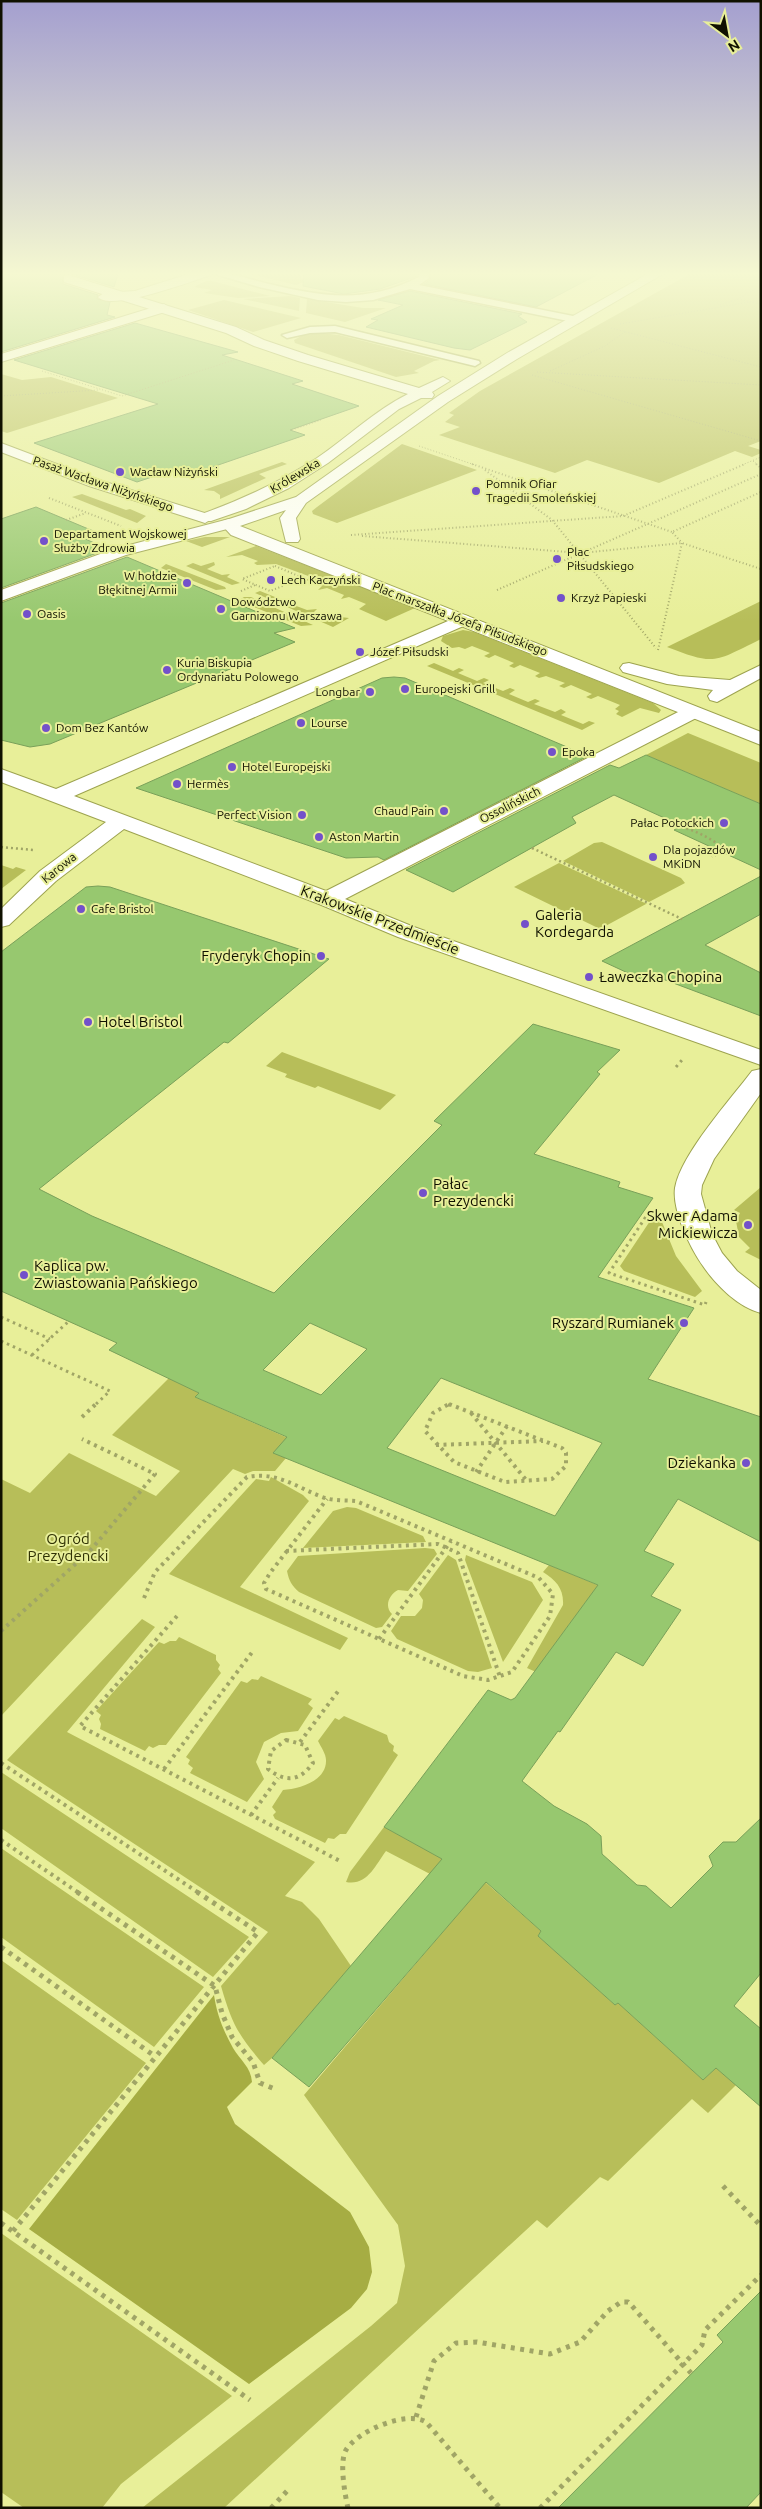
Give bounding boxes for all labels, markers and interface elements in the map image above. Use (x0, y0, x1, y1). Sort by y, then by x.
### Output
north arrow (702, 10, 752, 60)
text: N (725, 36, 743, 56)
street label: Pasaż Wacława Niżyńskiego (31, 453, 175, 514)
street label: Królewska (268, 456, 322, 495)
place label: Wacław Niżyński (130, 465, 218, 478)
marker: Wacław Niżyński (114, 466, 126, 478)
place label: Pomnik Ofiar Tragedii Smoleńskiej (486, 477, 596, 504)
marker: Pomnik Ofiar Tragedii Smoleńskiej (470, 485, 482, 497)
place label: Departament Wojskowej Służby Zdrowia (54, 527, 187, 554)
marker: Departament Wojskowej Służby Zdrowia (38, 535, 50, 547)
place label: Plac Piłsudskiego (567, 545, 634, 572)
marker: Plac Piłsudskiego (551, 553, 563, 565)
place label: W hołdzie Błękitnej Armii (98, 569, 177, 596)
place label: Lech Kaczyński (281, 573, 360, 586)
marker: Lech Kaczyński (265, 574, 277, 586)
marker: W hołdzie Błękitnej Armii (181, 577, 193, 589)
street label: Plac marszałka Józefa Piłsudskiego (371, 579, 550, 658)
place label: Krzyż Papieski (571, 591, 647, 604)
marker: Krzyż Papieski (555, 592, 567, 604)
place label: Dowództwo Garnizonu Warszawa (231, 595, 342, 622)
marker: Dowództwo Garnizonu Warszawa (215, 603, 227, 615)
place label: Oasis (37, 607, 66, 620)
marker: Oasis (21, 608, 33, 620)
place label: Józef Piłsudski (370, 645, 449, 658)
marker: Józef Piłsudski (354, 646, 366, 658)
place label: Kuria Biskupia Ordynariatu Polowego (177, 656, 299, 683)
marker: Kuria Biskupia Ordynariatu Polowego (161, 664, 173, 676)
place label: Europejski Grill (415, 682, 495, 695)
marker: Europejski Grill (399, 683, 411, 695)
place label: Longbar (315, 685, 360, 698)
marker: Longbar (364, 686, 376, 698)
place label: Lourse (311, 716, 347, 729)
marker: Lourse (295, 717, 307, 729)
place label: Dom Bez Kantów (56, 721, 149, 734)
marker: Dom Bez Kantów (40, 722, 52, 734)
place label: Epoka (562, 745, 595, 758)
marker: Epoka (546, 746, 558, 758)
place label: Hotel Europejski (242, 760, 330, 773)
marker: Hotel Europejski (226, 761, 238, 773)
place label: Hermès (187, 777, 229, 790)
marker: Hermès (171, 778, 183, 790)
street label: Ossolińskich (477, 784, 542, 825)
place label: Chaud Pain (374, 804, 434, 817)
marker: Chaud Pain (438, 805, 450, 817)
place label: Perfect Vision (217, 808, 292, 821)
marker: Perfect Vision (296, 809, 308, 821)
place label: Pałac Potockich (630, 816, 714, 829)
marker: Pałac Potockich (718, 817, 730, 829)
place label: Aston Martin (329, 830, 399, 843)
marker: Aston Martin (313, 831, 325, 843)
place label: Dla pojazdów MKiDN (663, 843, 736, 870)
street label: Karowa (39, 850, 79, 885)
marker: Dla pojazdów MKiDN (647, 851, 659, 863)
street label: Krakowskie Przedmieście (299, 881, 462, 958)
place label: Cafe Bristol (91, 902, 154, 915)
marker: Cafe Bristol (75, 903, 87, 915)
place label: Galeria Kordegarda (535, 906, 614, 940)
marker: Galeria Kordegarda (519, 918, 531, 930)
place label: Fryderyk Chopin (201, 947, 311, 964)
marker: Fryderyk Chopin (315, 950, 327, 962)
place label: Ławeczka Chopina (599, 968, 722, 985)
marker: Ławeczka Chopina (583, 971, 595, 983)
place label: Hotel Bristol (98, 1013, 183, 1030)
marker: Hotel Bristol (82, 1016, 94, 1028)
place label: Pałac Prezydencki (433, 1175, 514, 1209)
marker: Pałac Prezydencki (417, 1187, 429, 1199)
place label: Skwer Adama Mickiewicza (647, 1207, 738, 1241)
marker: Skwer Adama Mickiewicza (742, 1219, 754, 1231)
place label: Kaplica pw. Zwiastowania Pańskiego (34, 1257, 198, 1291)
marker: Kaplica pw. Zwiastowania Pańskiego (18, 1269, 30, 1281)
place label: Ryszard Rumianek (552, 1314, 674, 1331)
marker: Ryszard Rumianek (678, 1317, 690, 1329)
place label: Dziekanka (667, 1454, 736, 1471)
marker: Dziekanka (740, 1457, 752, 1469)
park label: Ogród Prezydencki (28, 1530, 108, 1564)

